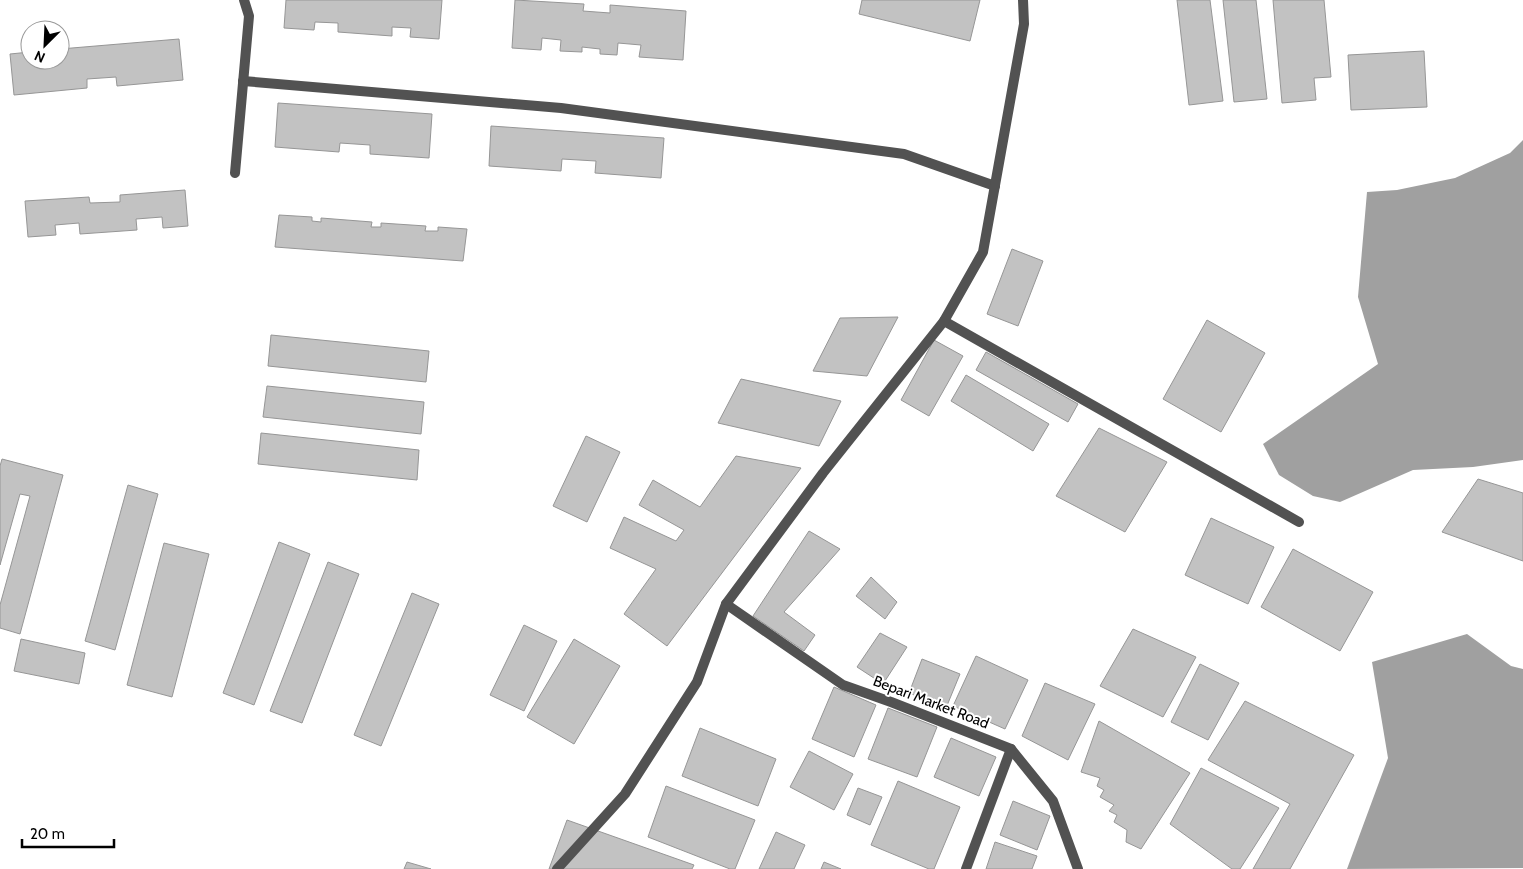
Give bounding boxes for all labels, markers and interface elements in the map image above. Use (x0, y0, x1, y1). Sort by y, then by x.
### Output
north arrow (20, 20, 70, 70)
text: N (32, 47, 48, 67)
street label: Bepari Market Road (871, 672, 991, 732)
scale bar (22, 816, 115, 848)
text: 20 m (30, 825, 65, 843)

